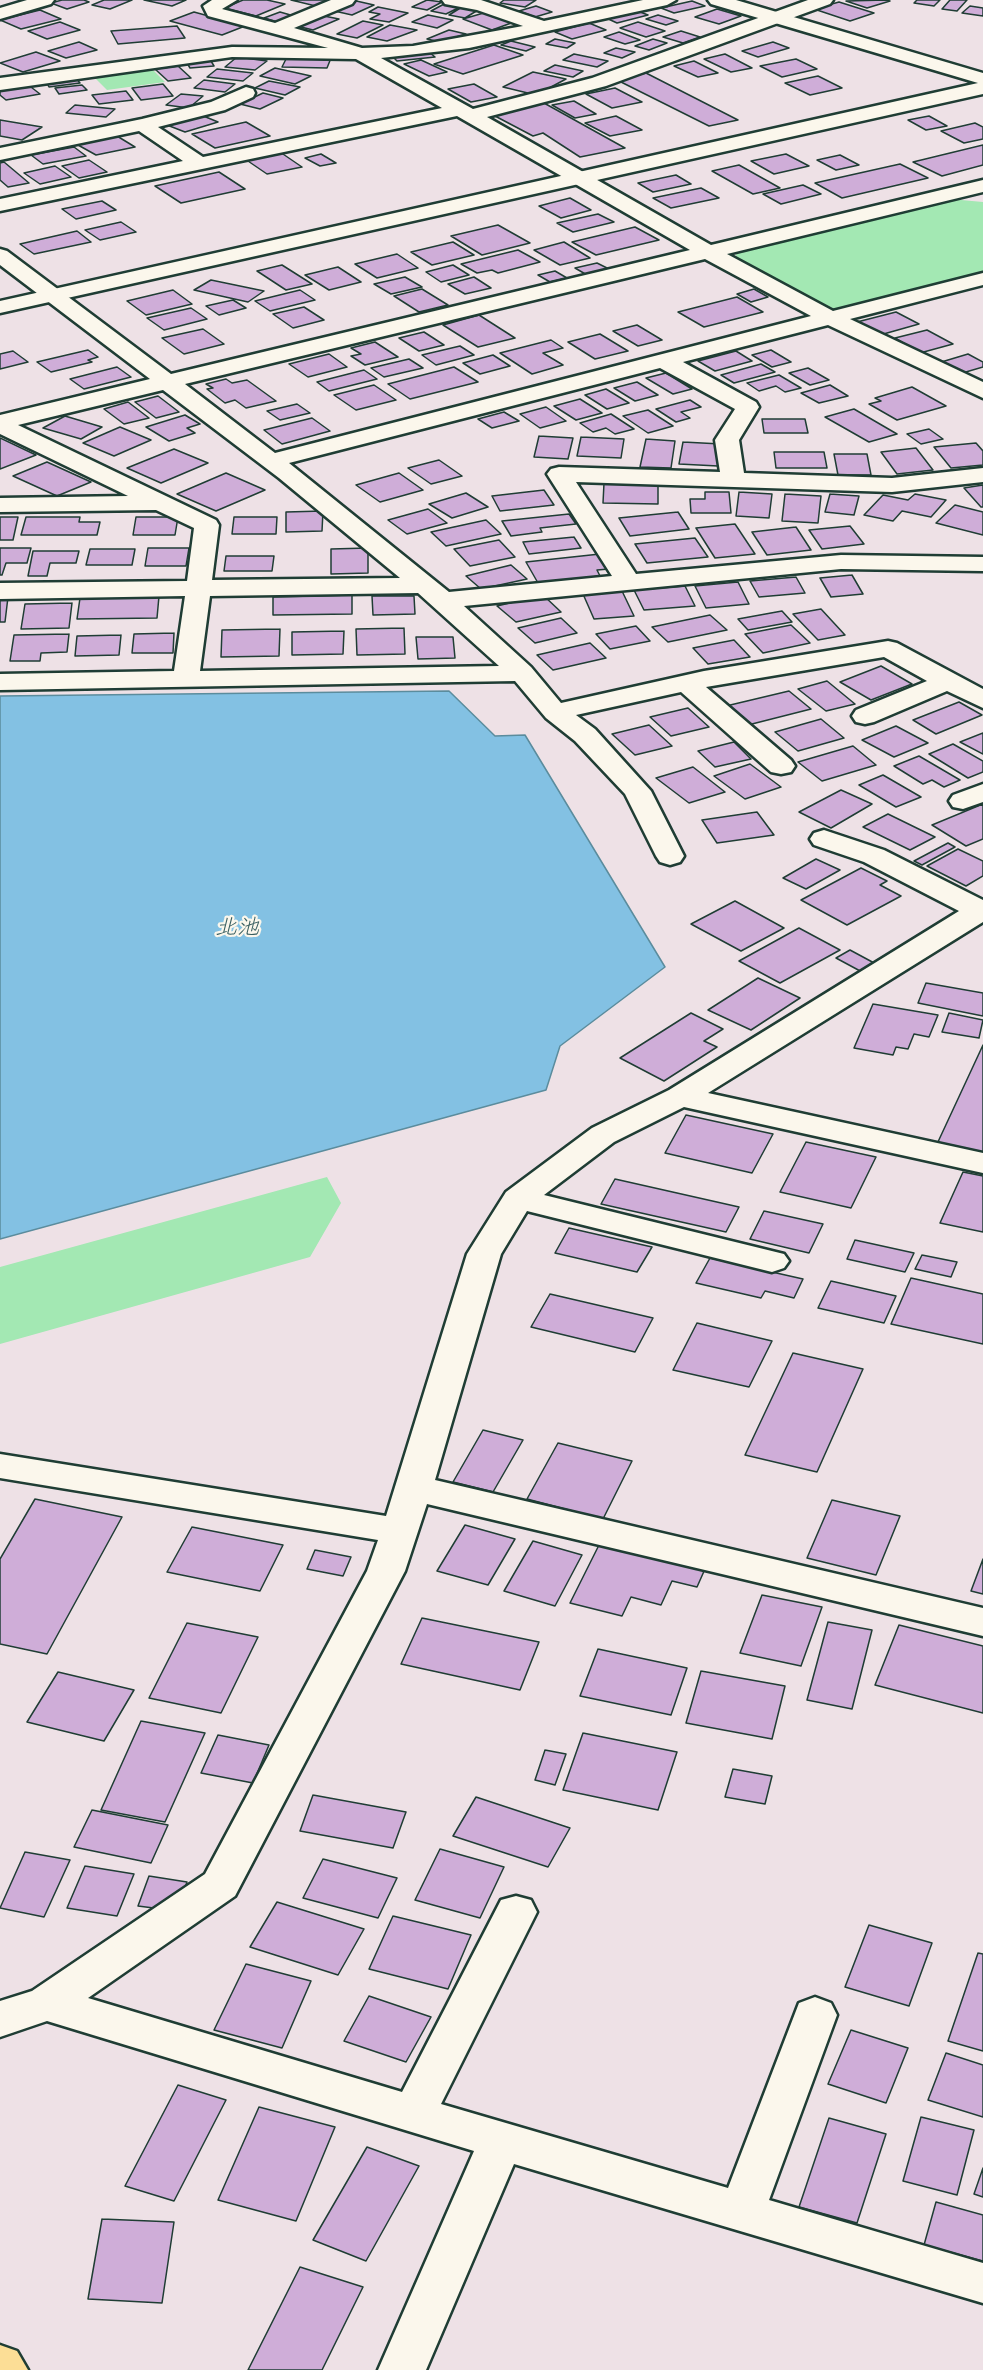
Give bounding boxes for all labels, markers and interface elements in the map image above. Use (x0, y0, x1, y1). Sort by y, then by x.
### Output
water label: 北池 (215, 917, 259, 943)

